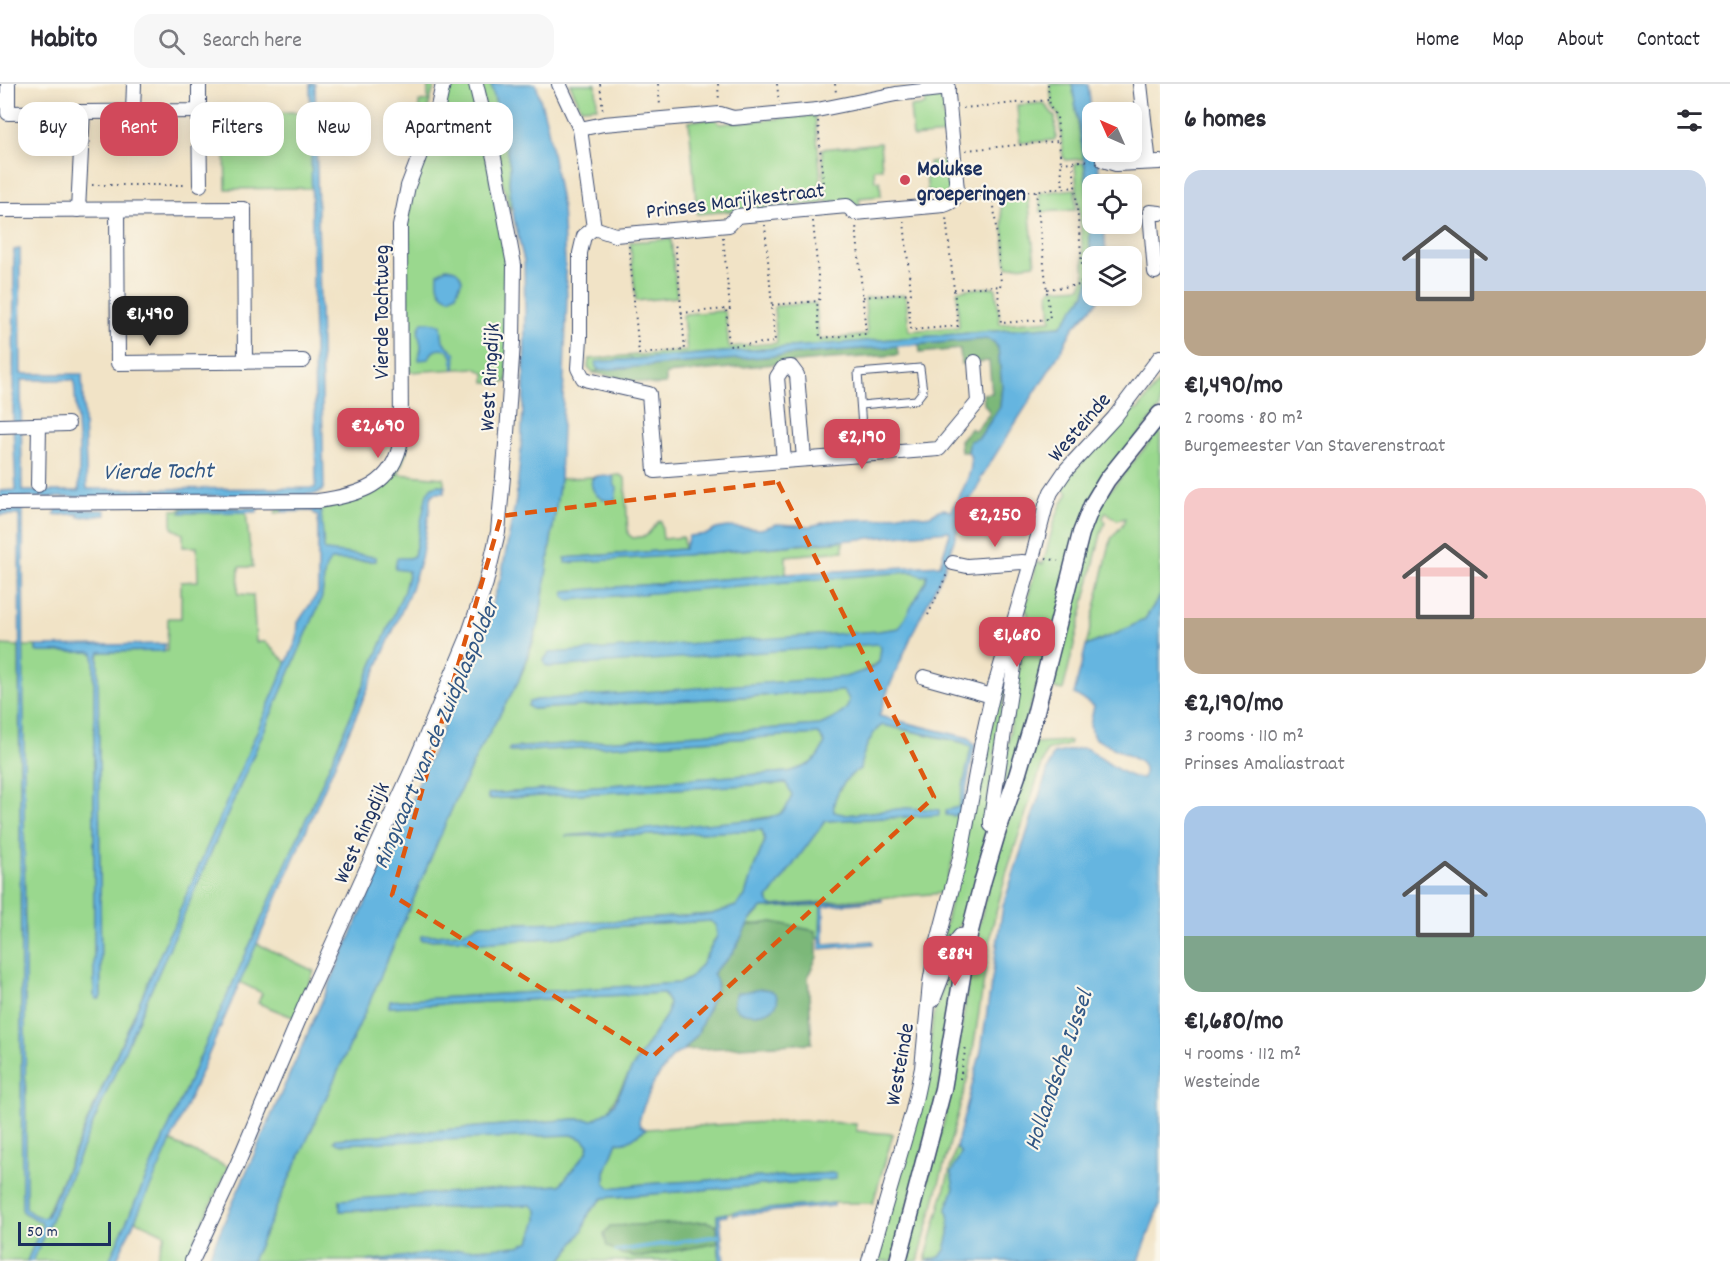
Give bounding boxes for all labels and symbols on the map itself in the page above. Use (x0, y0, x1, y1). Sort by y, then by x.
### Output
north arrow (1082, 102, 1142, 162)
place label: Molukse groeperingen (917, 155, 1026, 211)
marker: Molukse groeperingen (898, 173, 912, 187)
street label: Prinses Marijkestraat (644, 176, 827, 229)
street label: Vierde Tochtweg (368, 245, 399, 379)
pin: €1,490 (101, 296, 199, 347)
street label: West Ringdijk (473, 322, 510, 432)
street label: Westeinde (1042, 387, 1120, 470)
pin: €2,690 (329, 408, 427, 459)
pin: €2,190 (813, 419, 911, 470)
water label: Vierde Tocht (103, 455, 216, 491)
pin: €2,250 (946, 497, 1044, 548)
water label: Ringvaart van de Zuidplaspolder (365, 591, 512, 875)
pin: €1,680 (968, 617, 1066, 668)
street label: West Ringdijk (327, 778, 399, 889)
pin: €884 (919, 936, 991, 987)
water label: Hollandsche IJssel (1017, 984, 1104, 1156)
street label: Westeinde (879, 1021, 924, 1108)
scale bar (18, 1219, 111, 1246)

